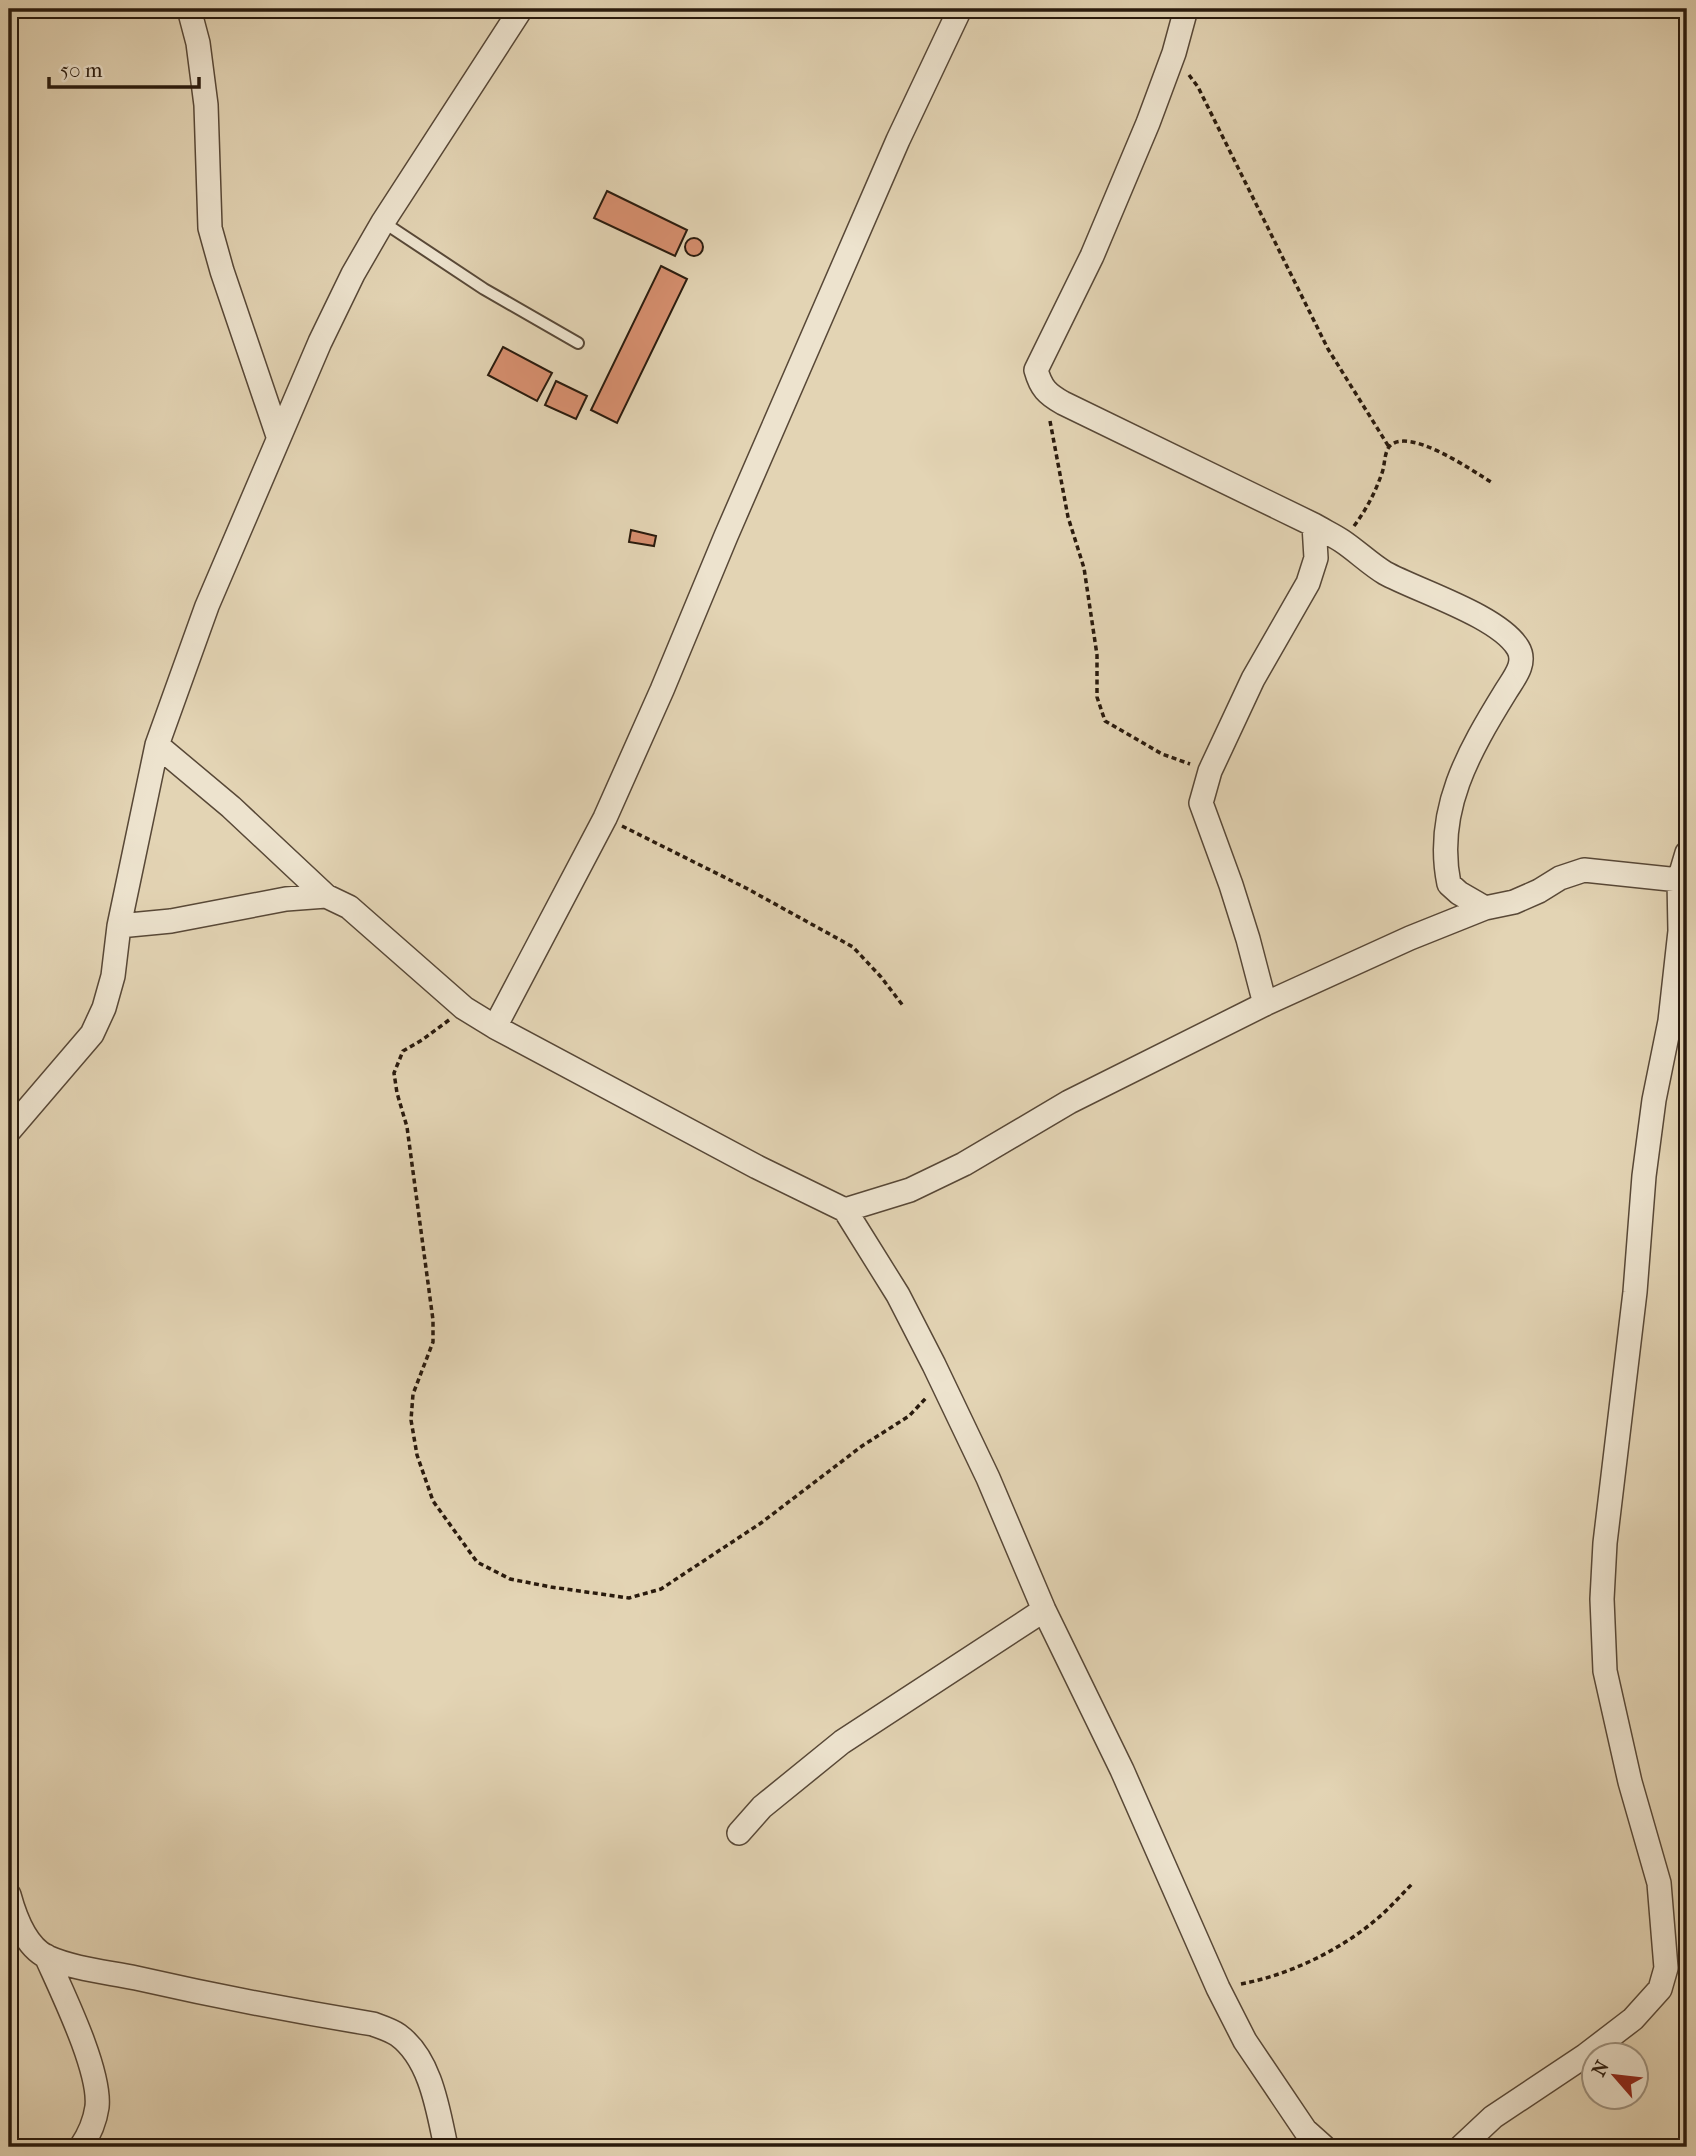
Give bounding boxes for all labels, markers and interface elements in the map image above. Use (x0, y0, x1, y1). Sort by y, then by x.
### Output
scale bar (49, 46, 200, 90)
text: 50 m (60, 58, 103, 82)
north arrow (1580, 2040, 1650, 2110)
text: N (1588, 2056, 1614, 2080)

